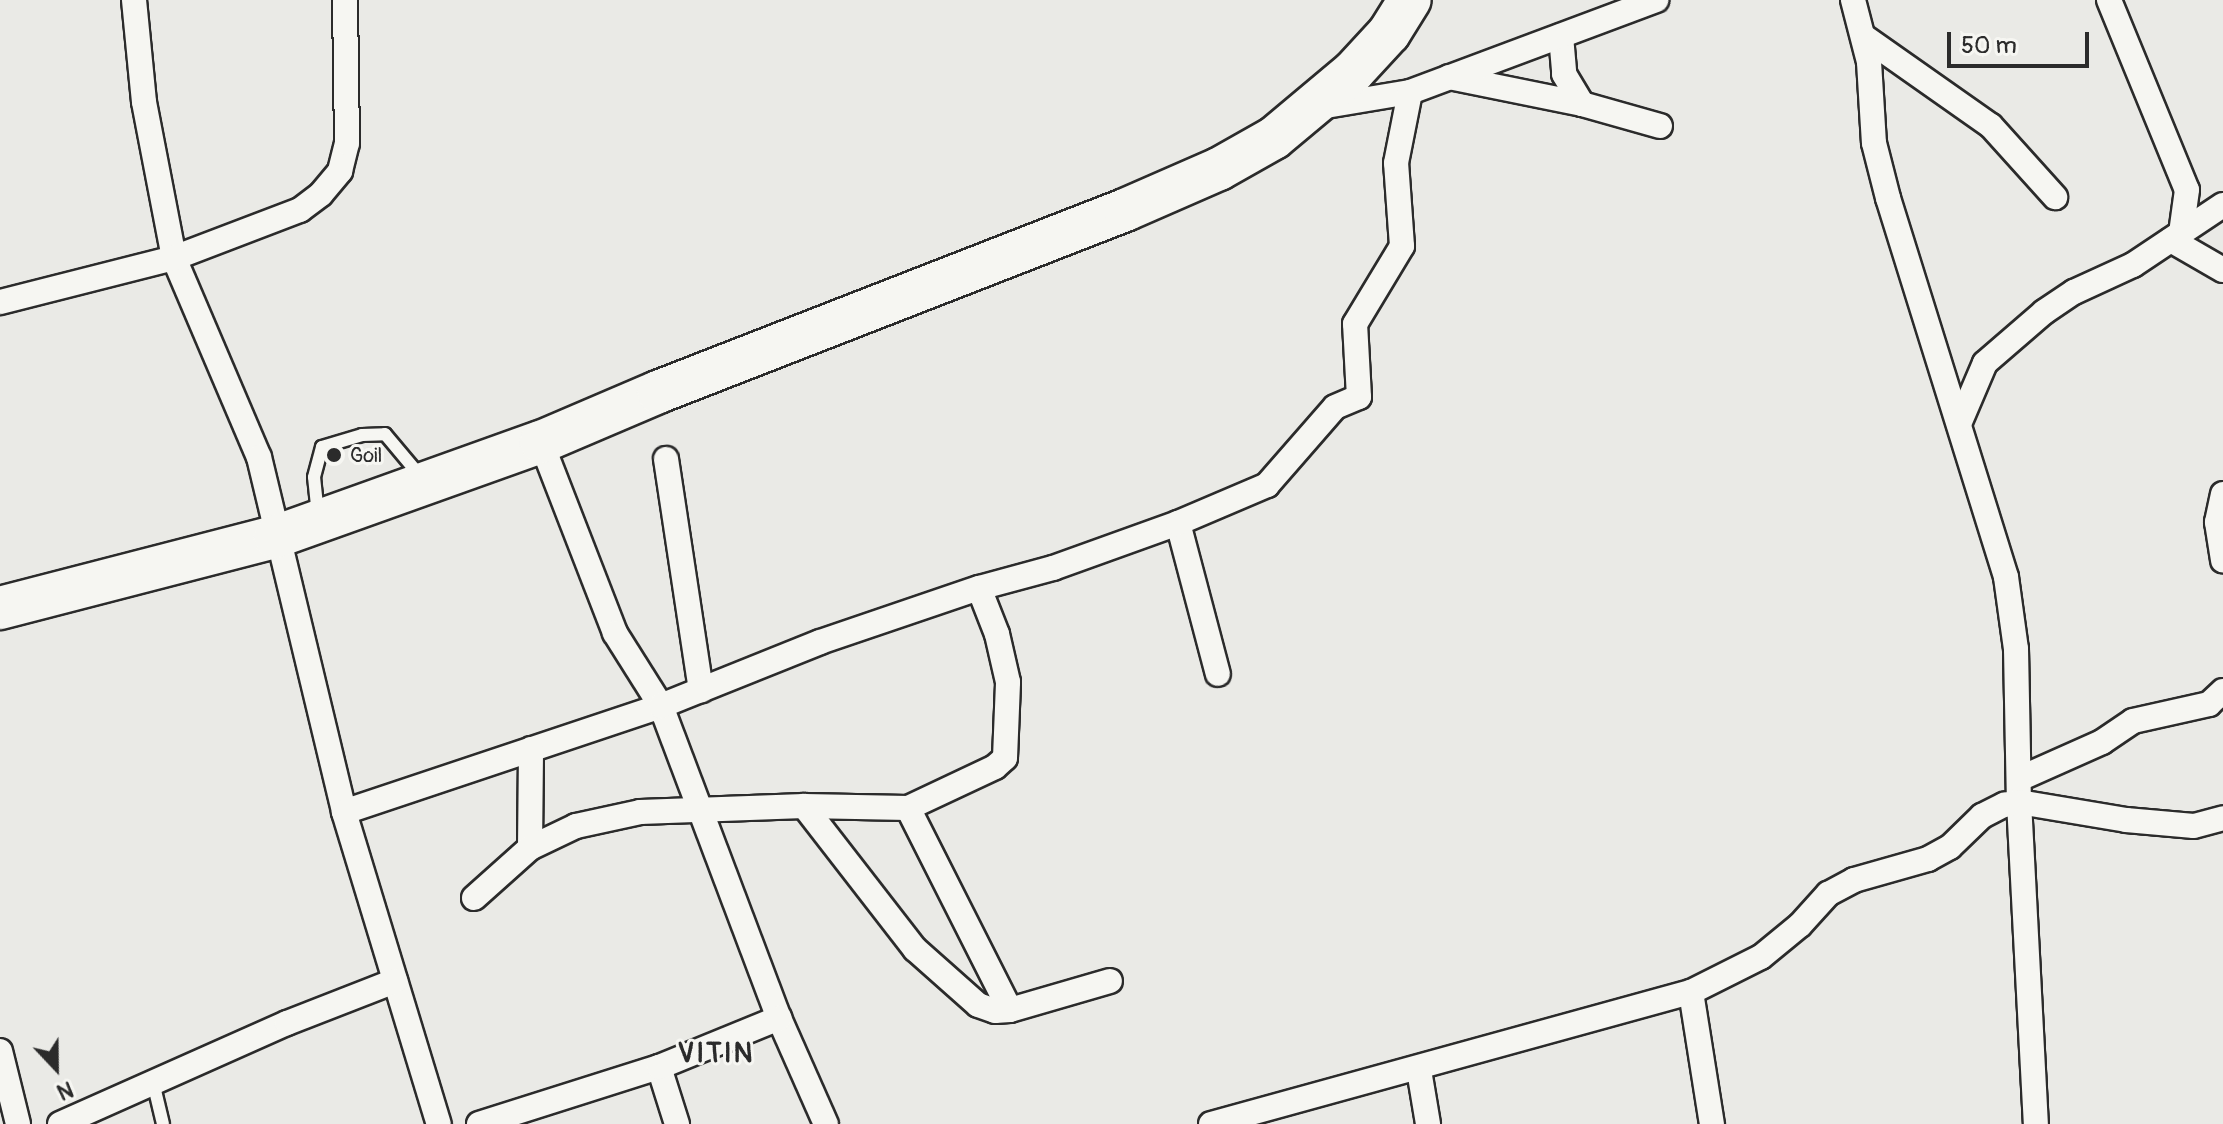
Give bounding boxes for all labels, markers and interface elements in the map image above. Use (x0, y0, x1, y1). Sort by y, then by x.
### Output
scale bar (1951, 16, 2093, 66)
text: 50 m (1961, 31, 2017, 60)
place label: Goil (350, 443, 382, 467)
marker: Goil (325, 446, 343, 464)
north arrow (16, 1028, 96, 1108)
district label: VITIN (677, 1037, 755, 1071)
text: N (53, 1074, 77, 1106)

